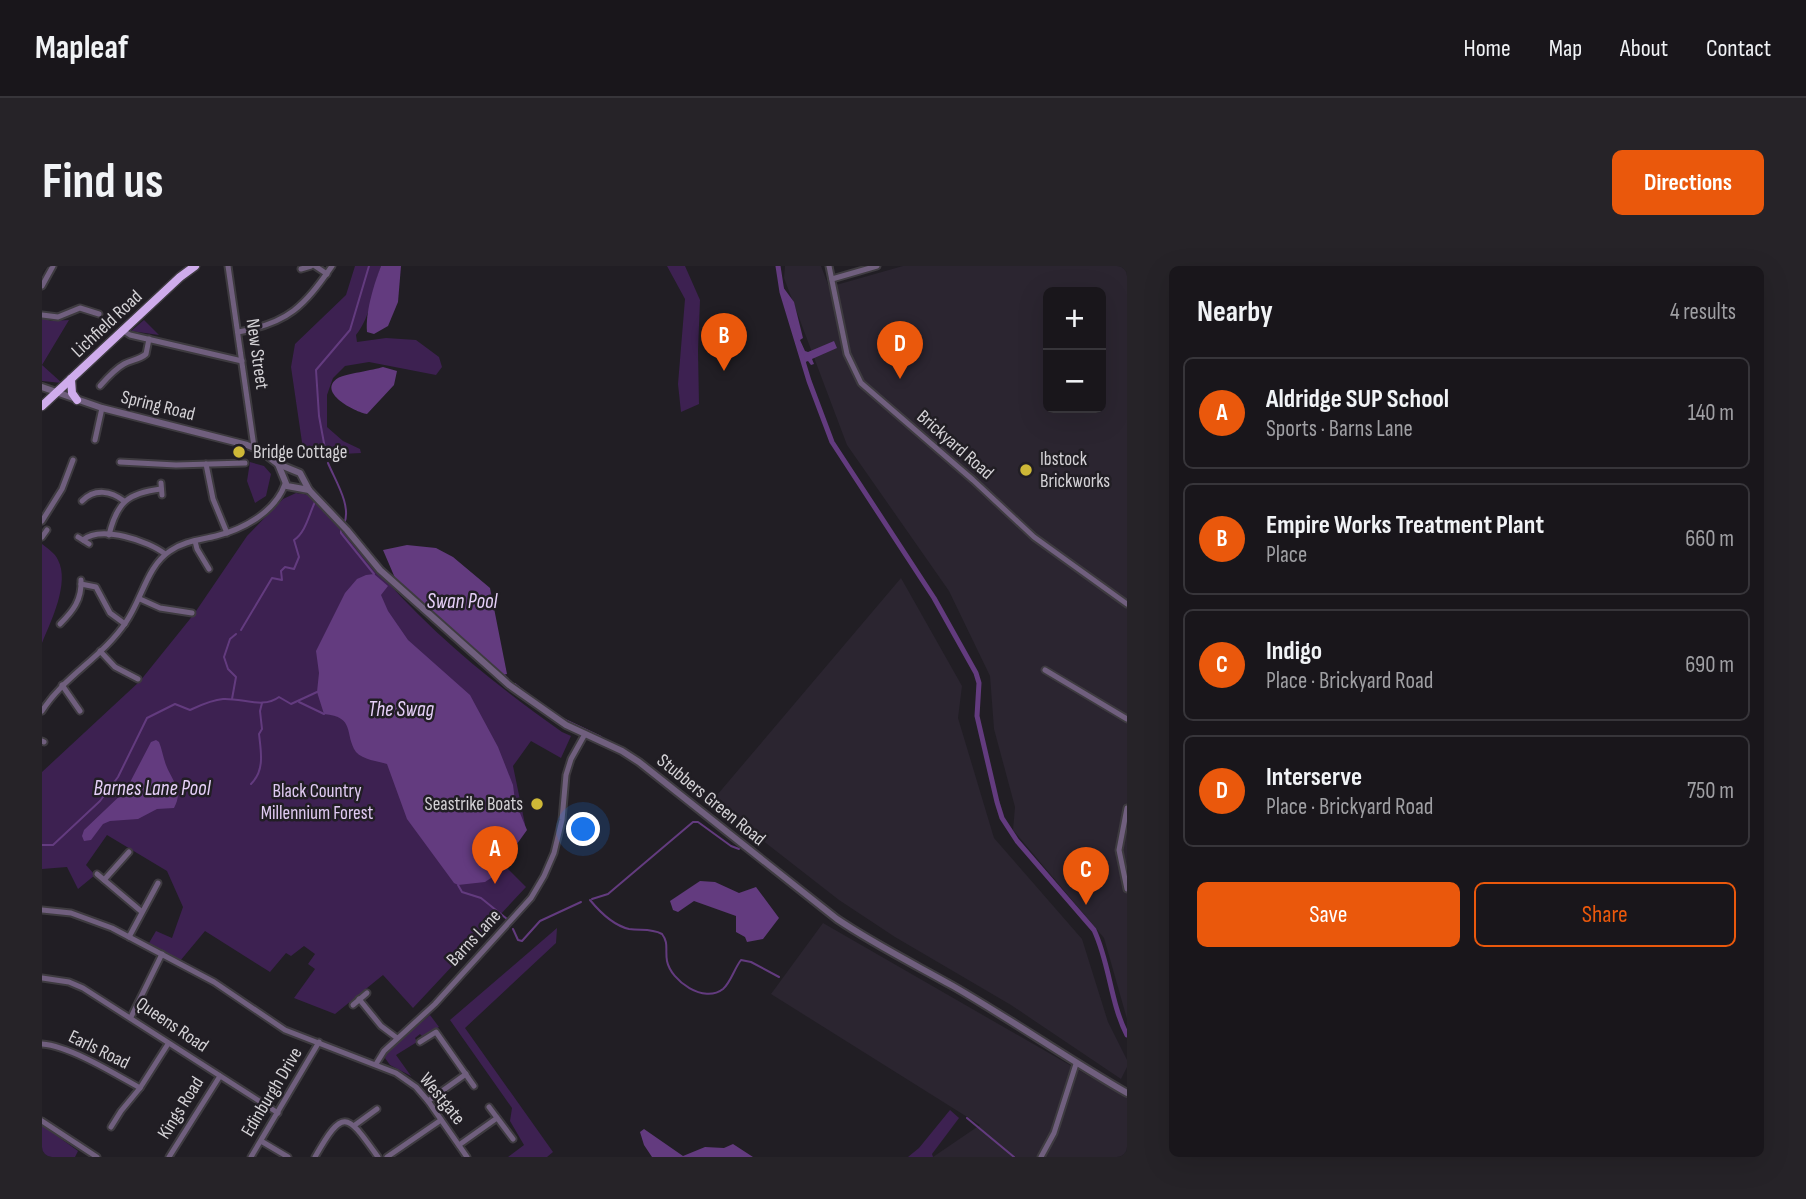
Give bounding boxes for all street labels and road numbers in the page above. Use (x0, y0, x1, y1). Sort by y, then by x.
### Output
street label: Lichfield Road (67, 285, 147, 363)
street label: New Street (241, 317, 273, 391)
street label: Spring Road (119, 386, 197, 426)
street label: Brickyard Road (912, 405, 998, 485)
street label: Stubbers Green Road (652, 749, 770, 851)
street label: Barns Lane (442, 905, 506, 971)
street label: Queens Road (131, 992, 213, 1058)
street label: Earls Road (65, 1025, 133, 1075)
street label: Edinburgh Drive (236, 1043, 308, 1141)
street label: Westgate (414, 1068, 470, 1130)
street label: Kings Road (153, 1072, 209, 1144)

